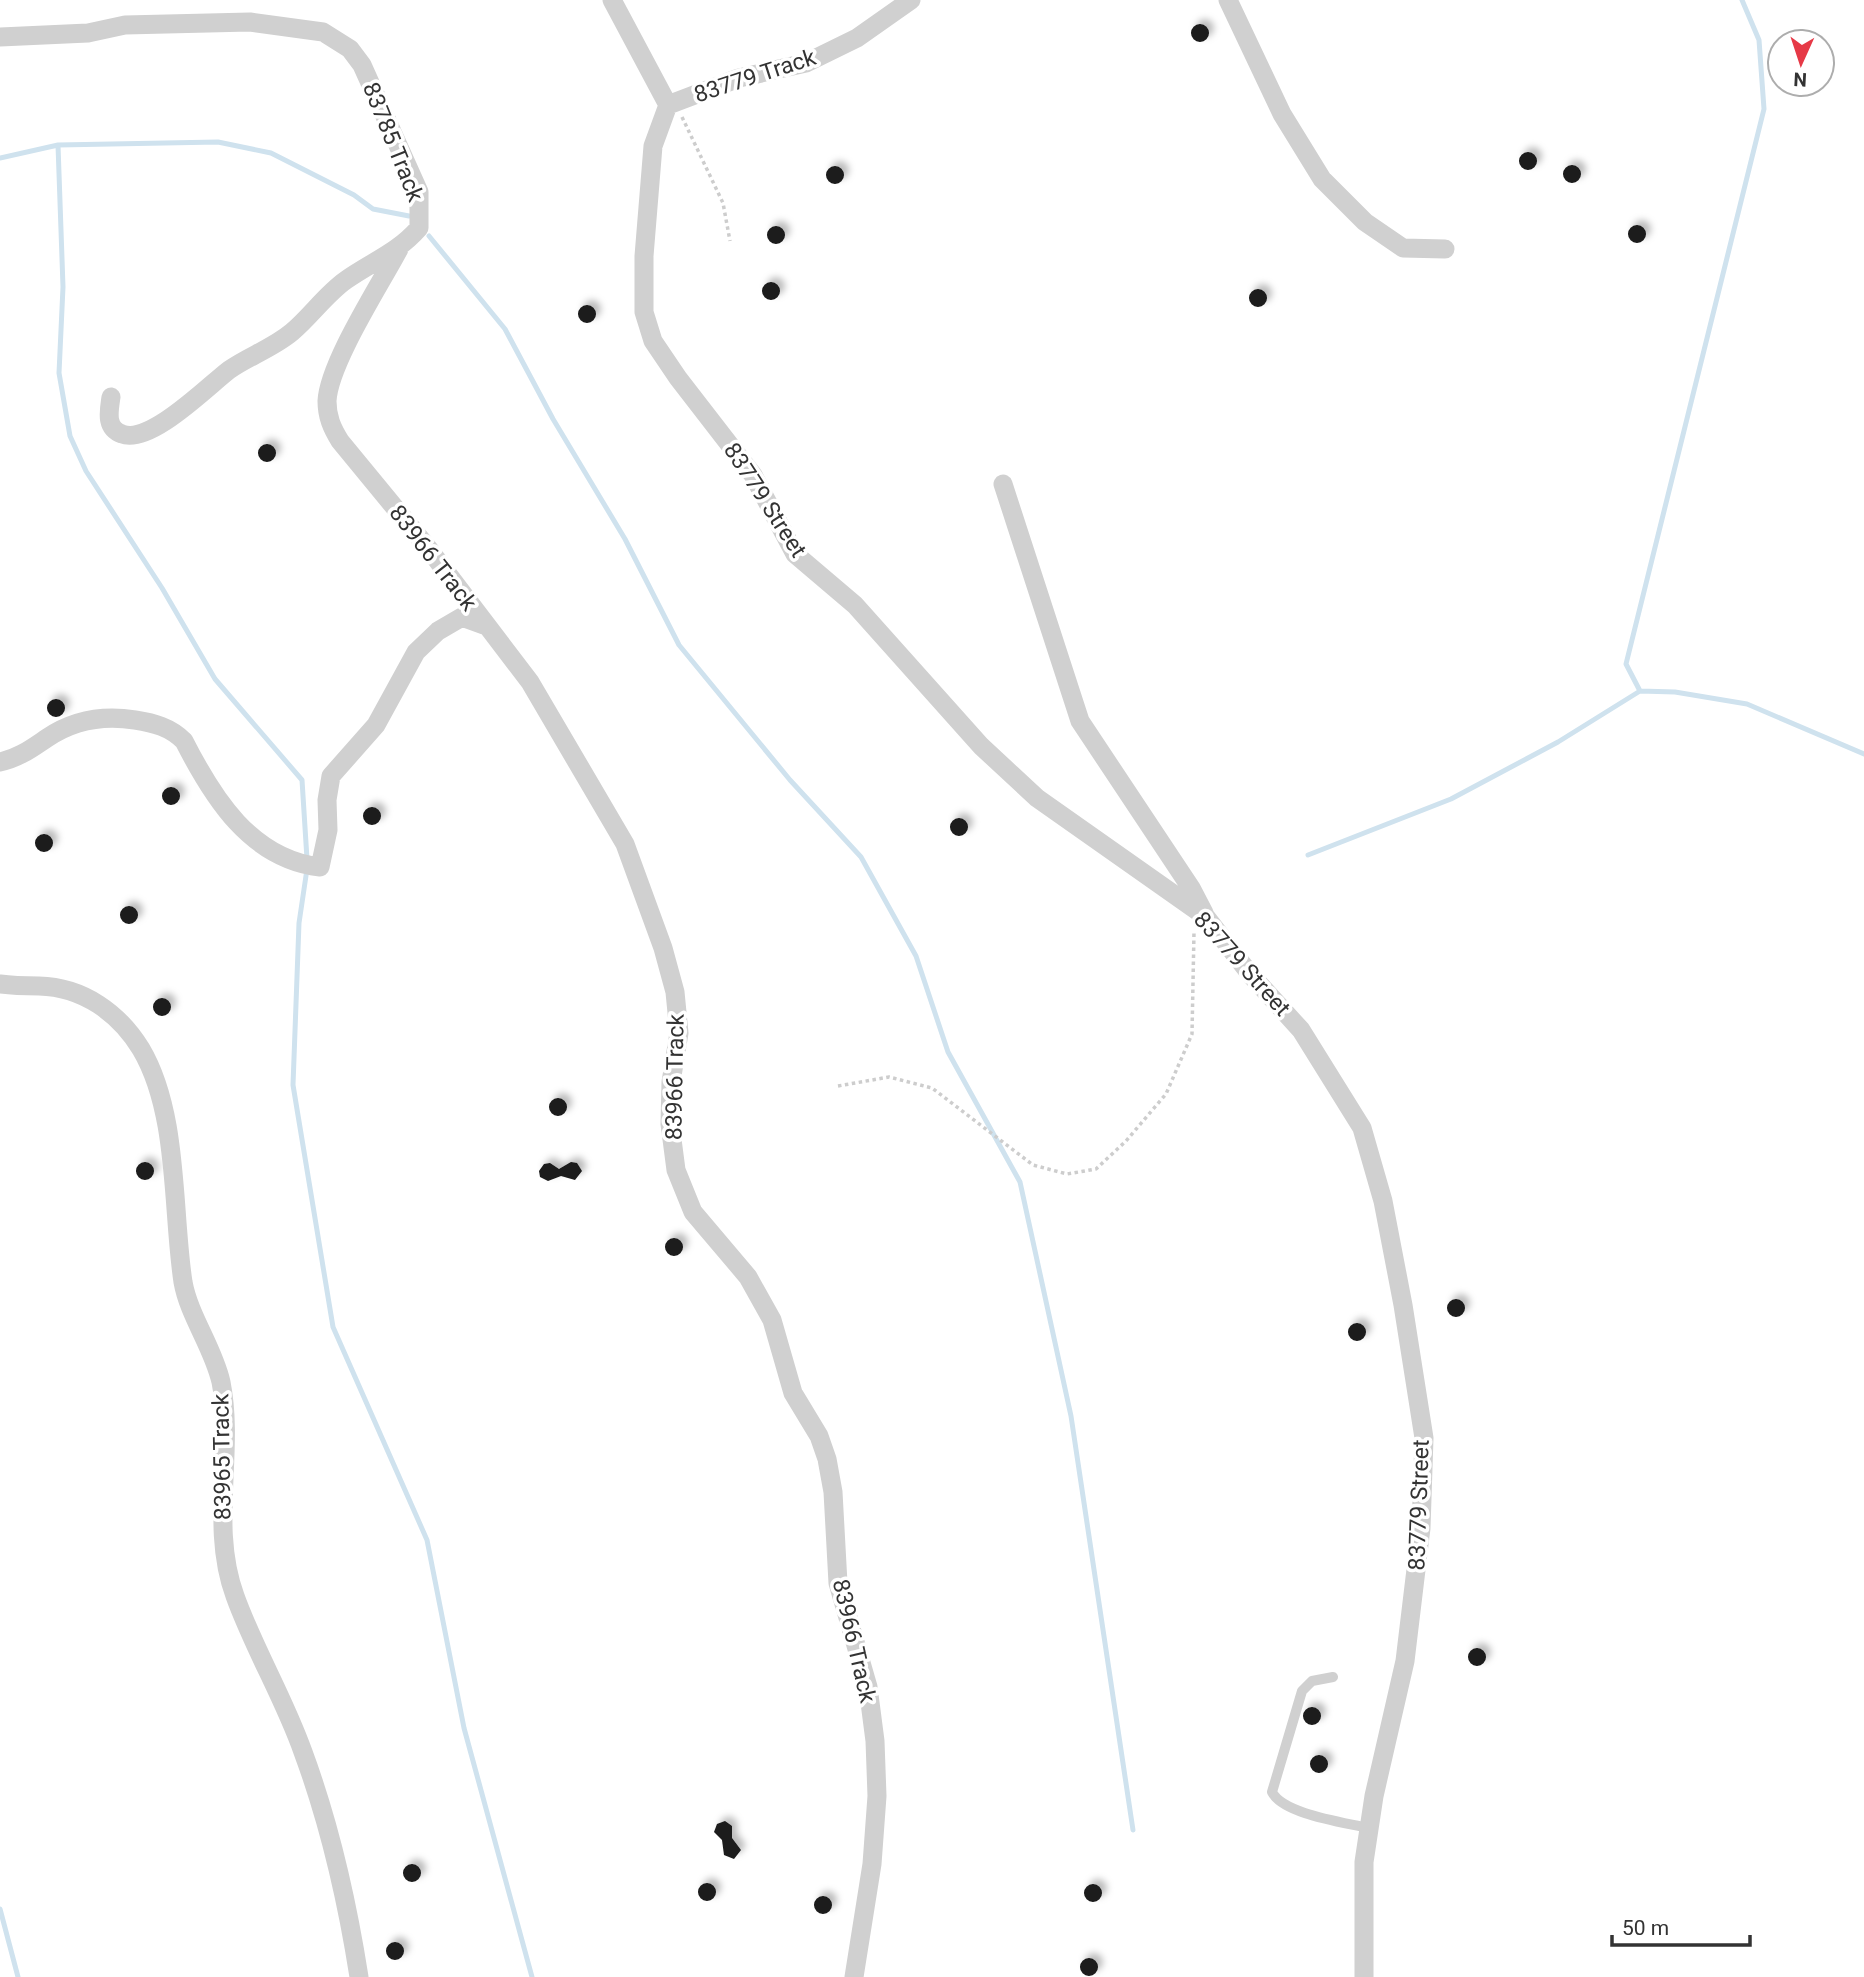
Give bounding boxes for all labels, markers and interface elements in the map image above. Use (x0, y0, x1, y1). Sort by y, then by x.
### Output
north arrow (1766, 28, 1836, 98)
street label: 83779 Track (691, 44, 820, 108)
text: N (1793, 68, 1807, 91)
street label: 83785 Track (357, 78, 429, 206)
street label: 83779 Street (718, 438, 812, 562)
street label: 83966 Track (383, 500, 483, 616)
street label: 83779 Street (1188, 906, 1296, 1022)
street label: 83966 Track (660, 1013, 690, 1140)
street label: 83965 Track (207, 1393, 237, 1520)
street label: 83779 Street (1403, 1439, 1435, 1571)
street label: 83966 Track (827, 1576, 881, 1706)
scale bar (1612, 1904, 1750, 1948)
text: 50 m (1622, 1916, 1669, 1940)

